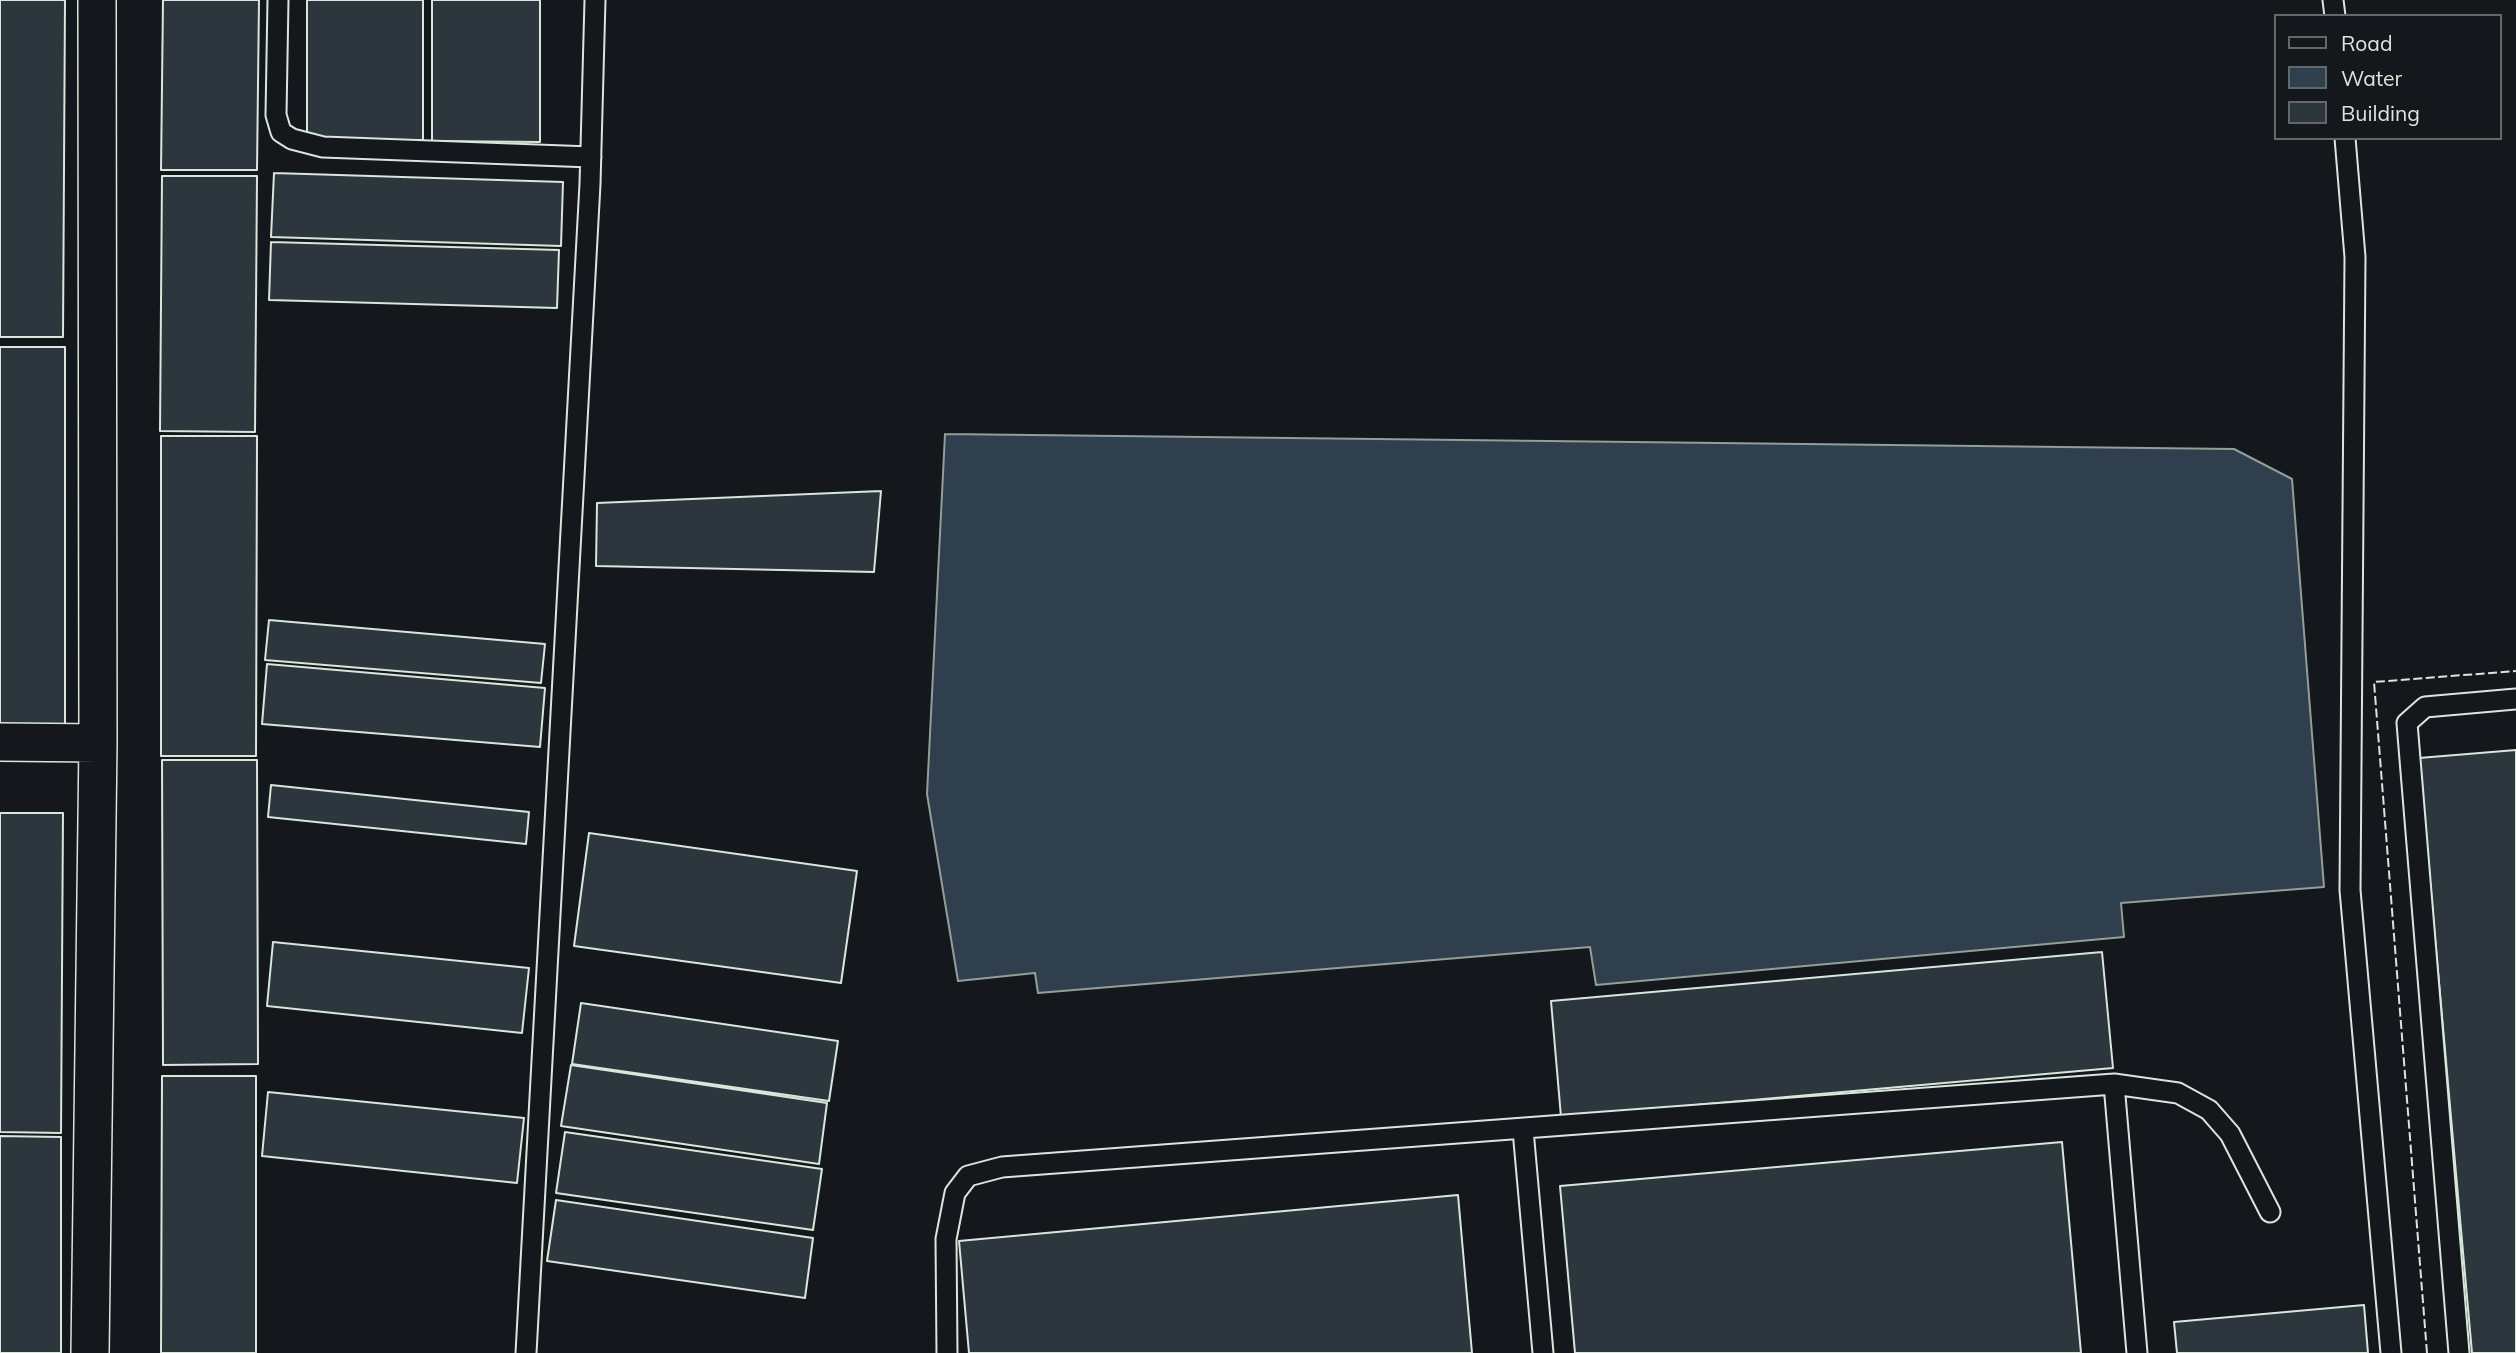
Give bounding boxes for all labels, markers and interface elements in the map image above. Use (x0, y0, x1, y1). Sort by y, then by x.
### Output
legend (2274, 14, 2502, 140)
text: Road (2341, 30, 2392, 56)
text: Water (2341, 65, 2402, 91)
text: Building (2341, 100, 2420, 126)

